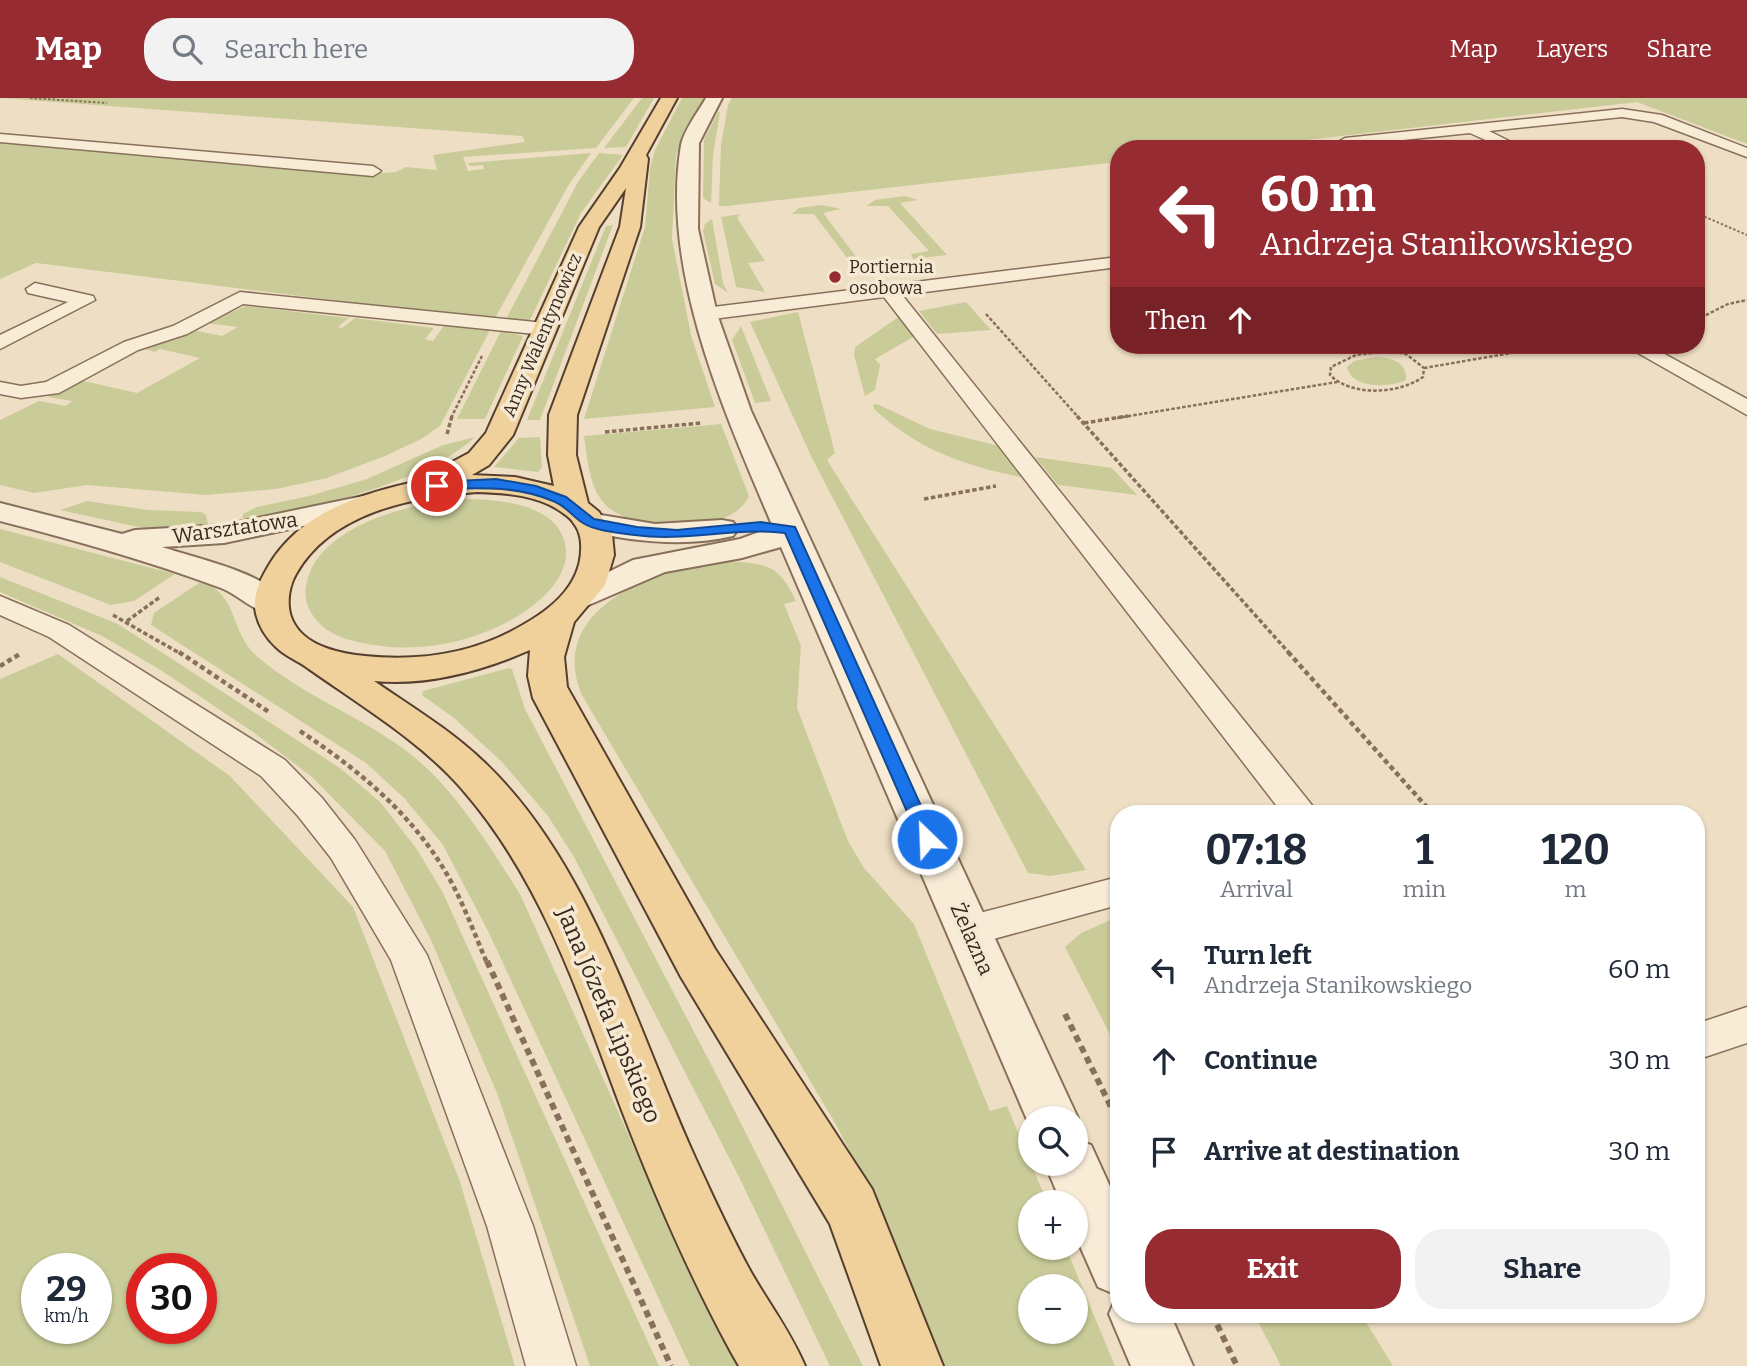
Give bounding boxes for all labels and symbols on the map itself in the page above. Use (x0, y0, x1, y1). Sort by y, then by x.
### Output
street label: Anny Walentynowicz (498, 250, 586, 420)
place label: Portiernia osobowa (849, 256, 934, 299)
marker: Portiernia osobowa (827, 269, 843, 285)
pin (407, 456, 467, 516)
street label: Warsztatowa (171, 506, 300, 550)
position arrow (890, 802, 964, 876)
street label: Żelazna (945, 899, 1000, 980)
street label: Jana Józefa Lipskiego (550, 902, 667, 1127)
speed limit sign: 30 (126, 1253, 217, 1344)

